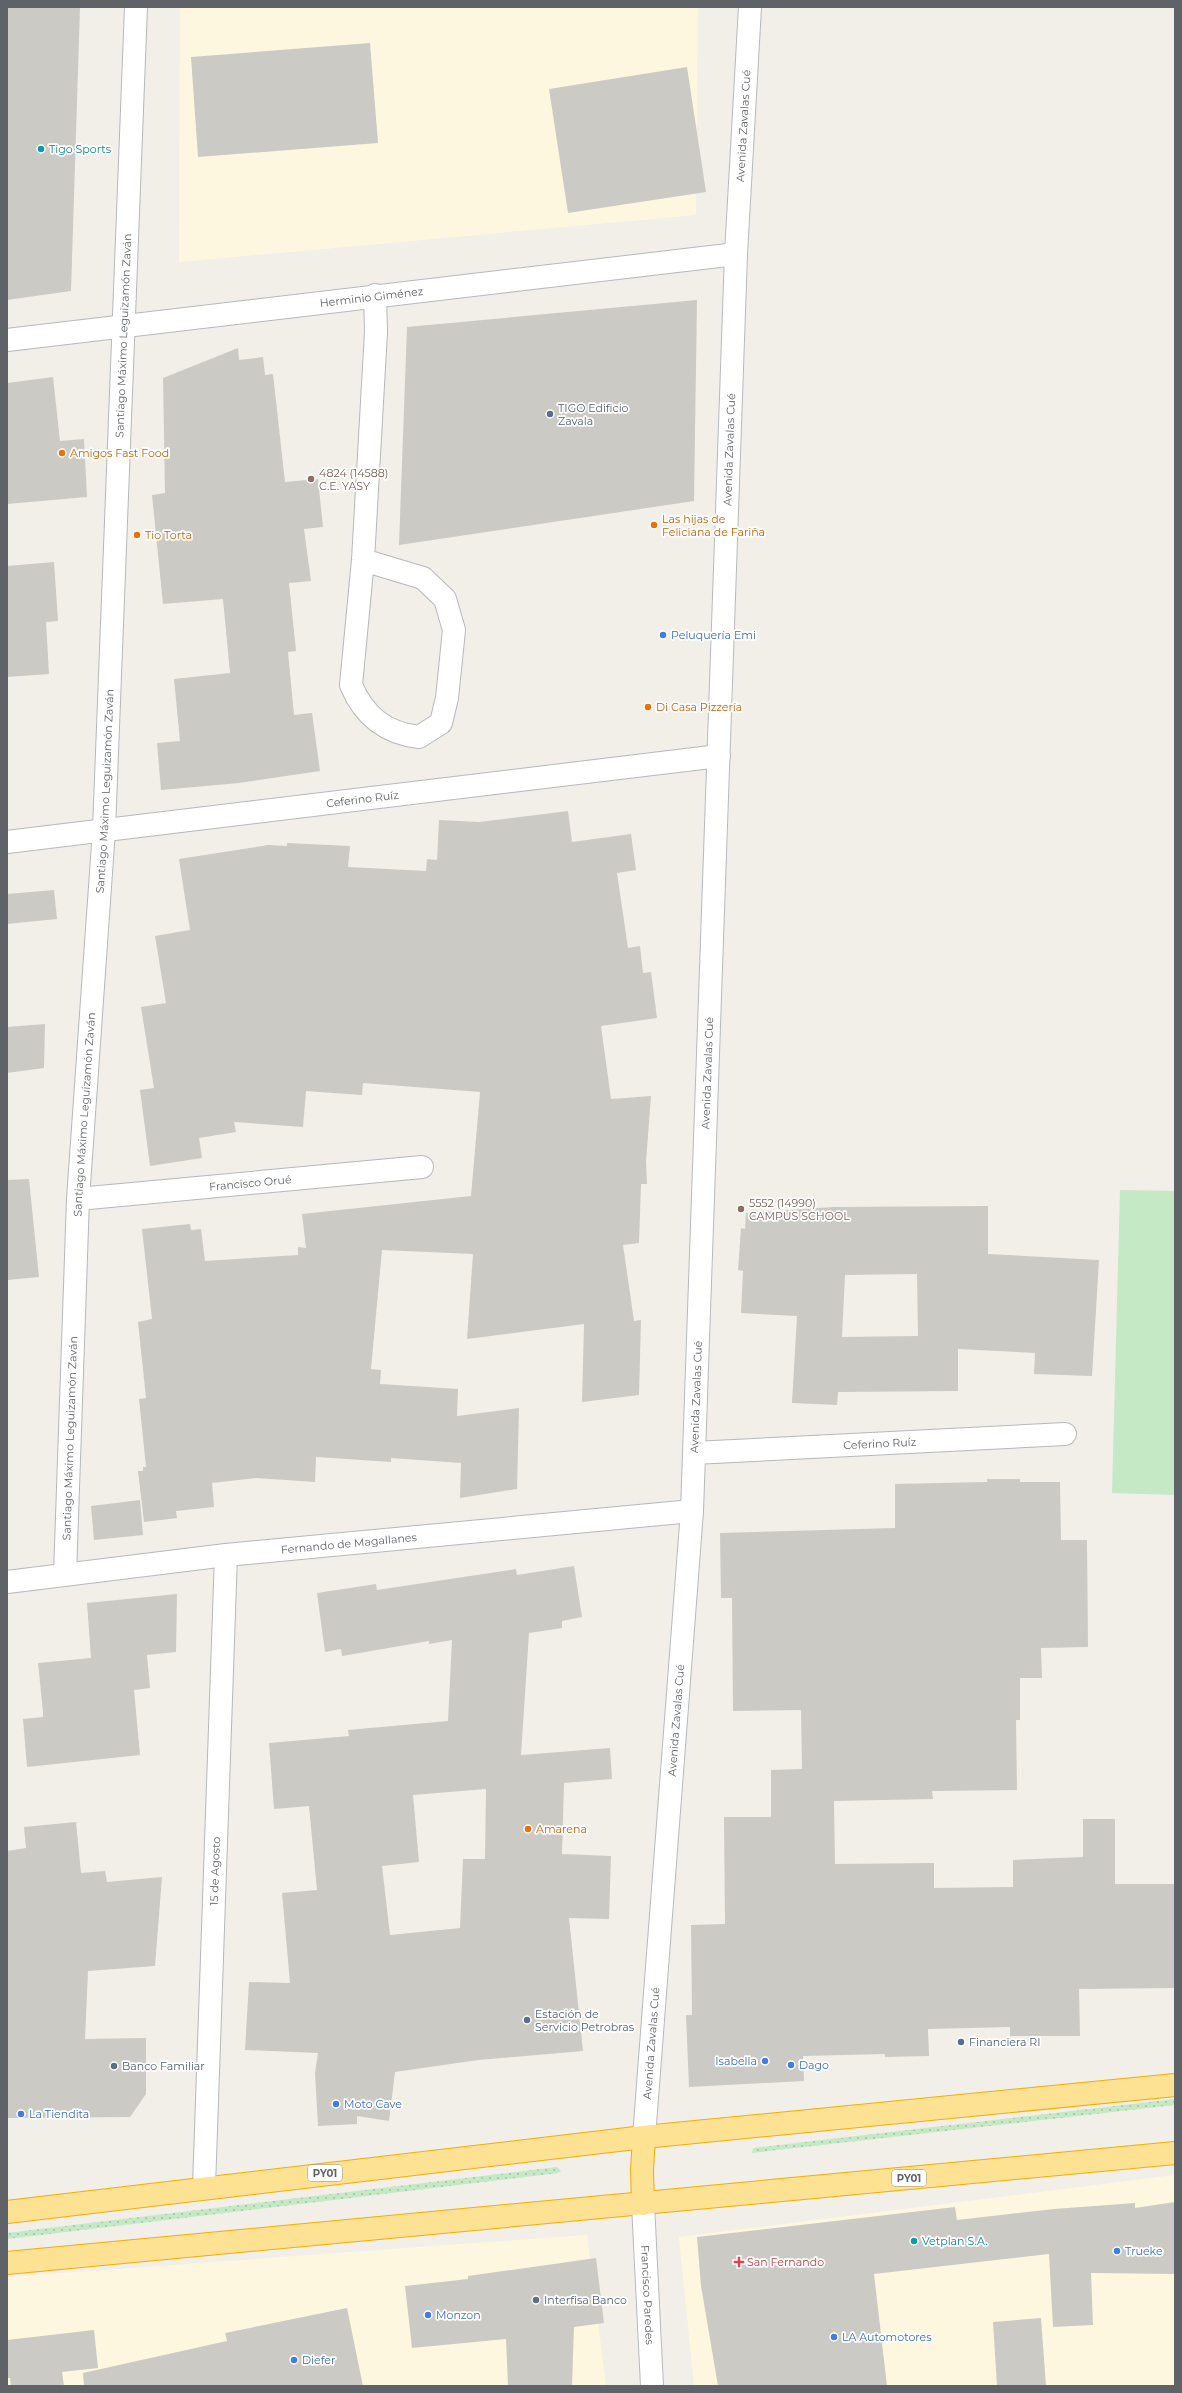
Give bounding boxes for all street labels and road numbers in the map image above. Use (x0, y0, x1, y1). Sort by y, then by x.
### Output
street label: Avenida Zavalas Cué (733, 69, 753, 182)
street label: Santiago Máximo Leguizamón Zaván (112, 233, 134, 438)
street label: Herminio Giménez (319, 284, 424, 310)
street label: Avenida Zavalas Cué (720, 393, 738, 506)
street label: Santiago Máximo Leguizamón Zaván (93, 689, 116, 894)
street label: Ceferino Ruíz (325, 788, 400, 810)
street label: Santiago Máximo Leguizamón Zaván (70, 1012, 98, 1217)
street label: Avenida Zavalas Cué (698, 1016, 716, 1130)
street label: Francisco Orué (208, 1172, 292, 1194)
street label: Santiago Máximo Leguizamón Zaván (59, 1336, 80, 1541)
street label: Avenida Zavalas Cué (687, 1340, 705, 1453)
street label: Ceferino Ruíz (843, 1435, 917, 1452)
street label: Fernando de Magallanes (280, 1530, 418, 1557)
street label: Avenida Zavalas Cué (665, 1663, 687, 1777)
street label: 15 de Agosto (207, 1836, 223, 1906)
street label: Avenida Zavalas Cué (640, 1986, 662, 2100)
road number: PY01 (308, 2165, 342, 2181)
road number: PY01 (892, 2170, 926, 2186)
street label: Francisco Paredes (638, 2245, 657, 2346)

